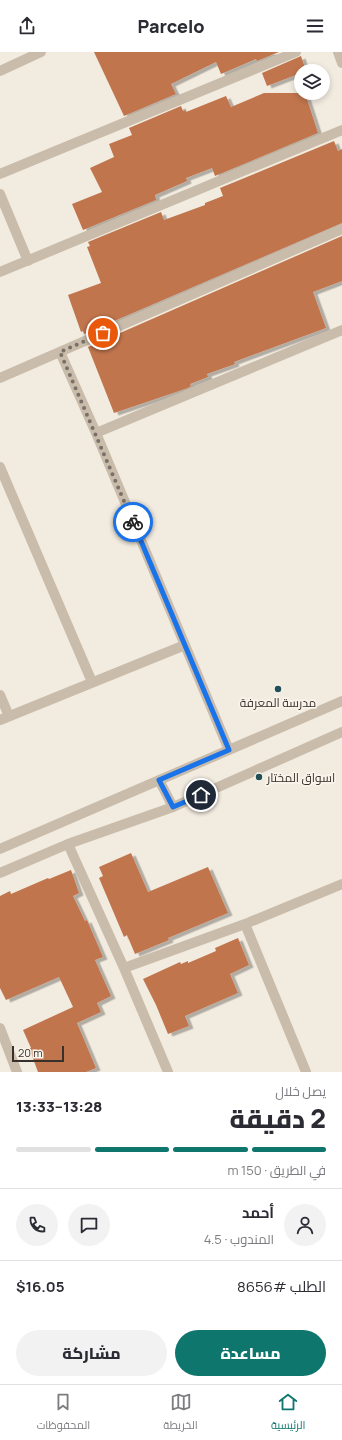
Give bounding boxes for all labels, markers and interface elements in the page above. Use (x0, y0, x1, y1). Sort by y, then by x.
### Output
text: Parcelo (137, 14, 205, 38)
icon: share (16, 15, 38, 37)
icon: menu (304, 15, 326, 37)
map controls (294, 64, 330, 100)
button: layers (294, 64, 330, 100)
pin (86, 316, 120, 350)
icon: bag (92, 322, 114, 344)
courier (113, 502, 153, 542)
icon: bike (122, 511, 144, 533)
marker: مدرسة المعرفة (273, 684, 283, 694)
place label: مدرسة المعرفة (240, 694, 316, 711)
place label: اسواق المختار (266, 769, 335, 786)
marker: اسواق المختار (254, 772, 264, 782)
pin (184, 778, 218, 812)
icon: home (190, 784, 212, 806)
scale bar (12, 1044, 64, 1063)
text: 20 m (18, 1045, 43, 1060)
text: يصل خلال (275, 1082, 326, 1100)
text: 13:28–13:33 (16, 1096, 102, 1117)
text: 2 دقيقة (230, 1100, 326, 1136)
text: في الطريق · 150 m (227, 1161, 326, 1179)
text: أحمد (242, 1202, 274, 1223)
button: phone (16, 1204, 58, 1246)
button: chat (68, 1204, 110, 1246)
button: person (284, 1204, 326, 1246)
text: المندوب · 4.5 (204, 1230, 274, 1248)
text: $16.05 (16, 1276, 65, 1297)
text: الطلب #8656 (237, 1276, 326, 1297)
button: مشاركة (16, 1330, 167, 1376)
button: مساعدة (175, 1330, 326, 1376)
tab: المحفوظات (37, 1391, 90, 1435)
tab: الخريطة (163, 1391, 198, 1435)
tab: الرئيسية (271, 1391, 305, 1435)

